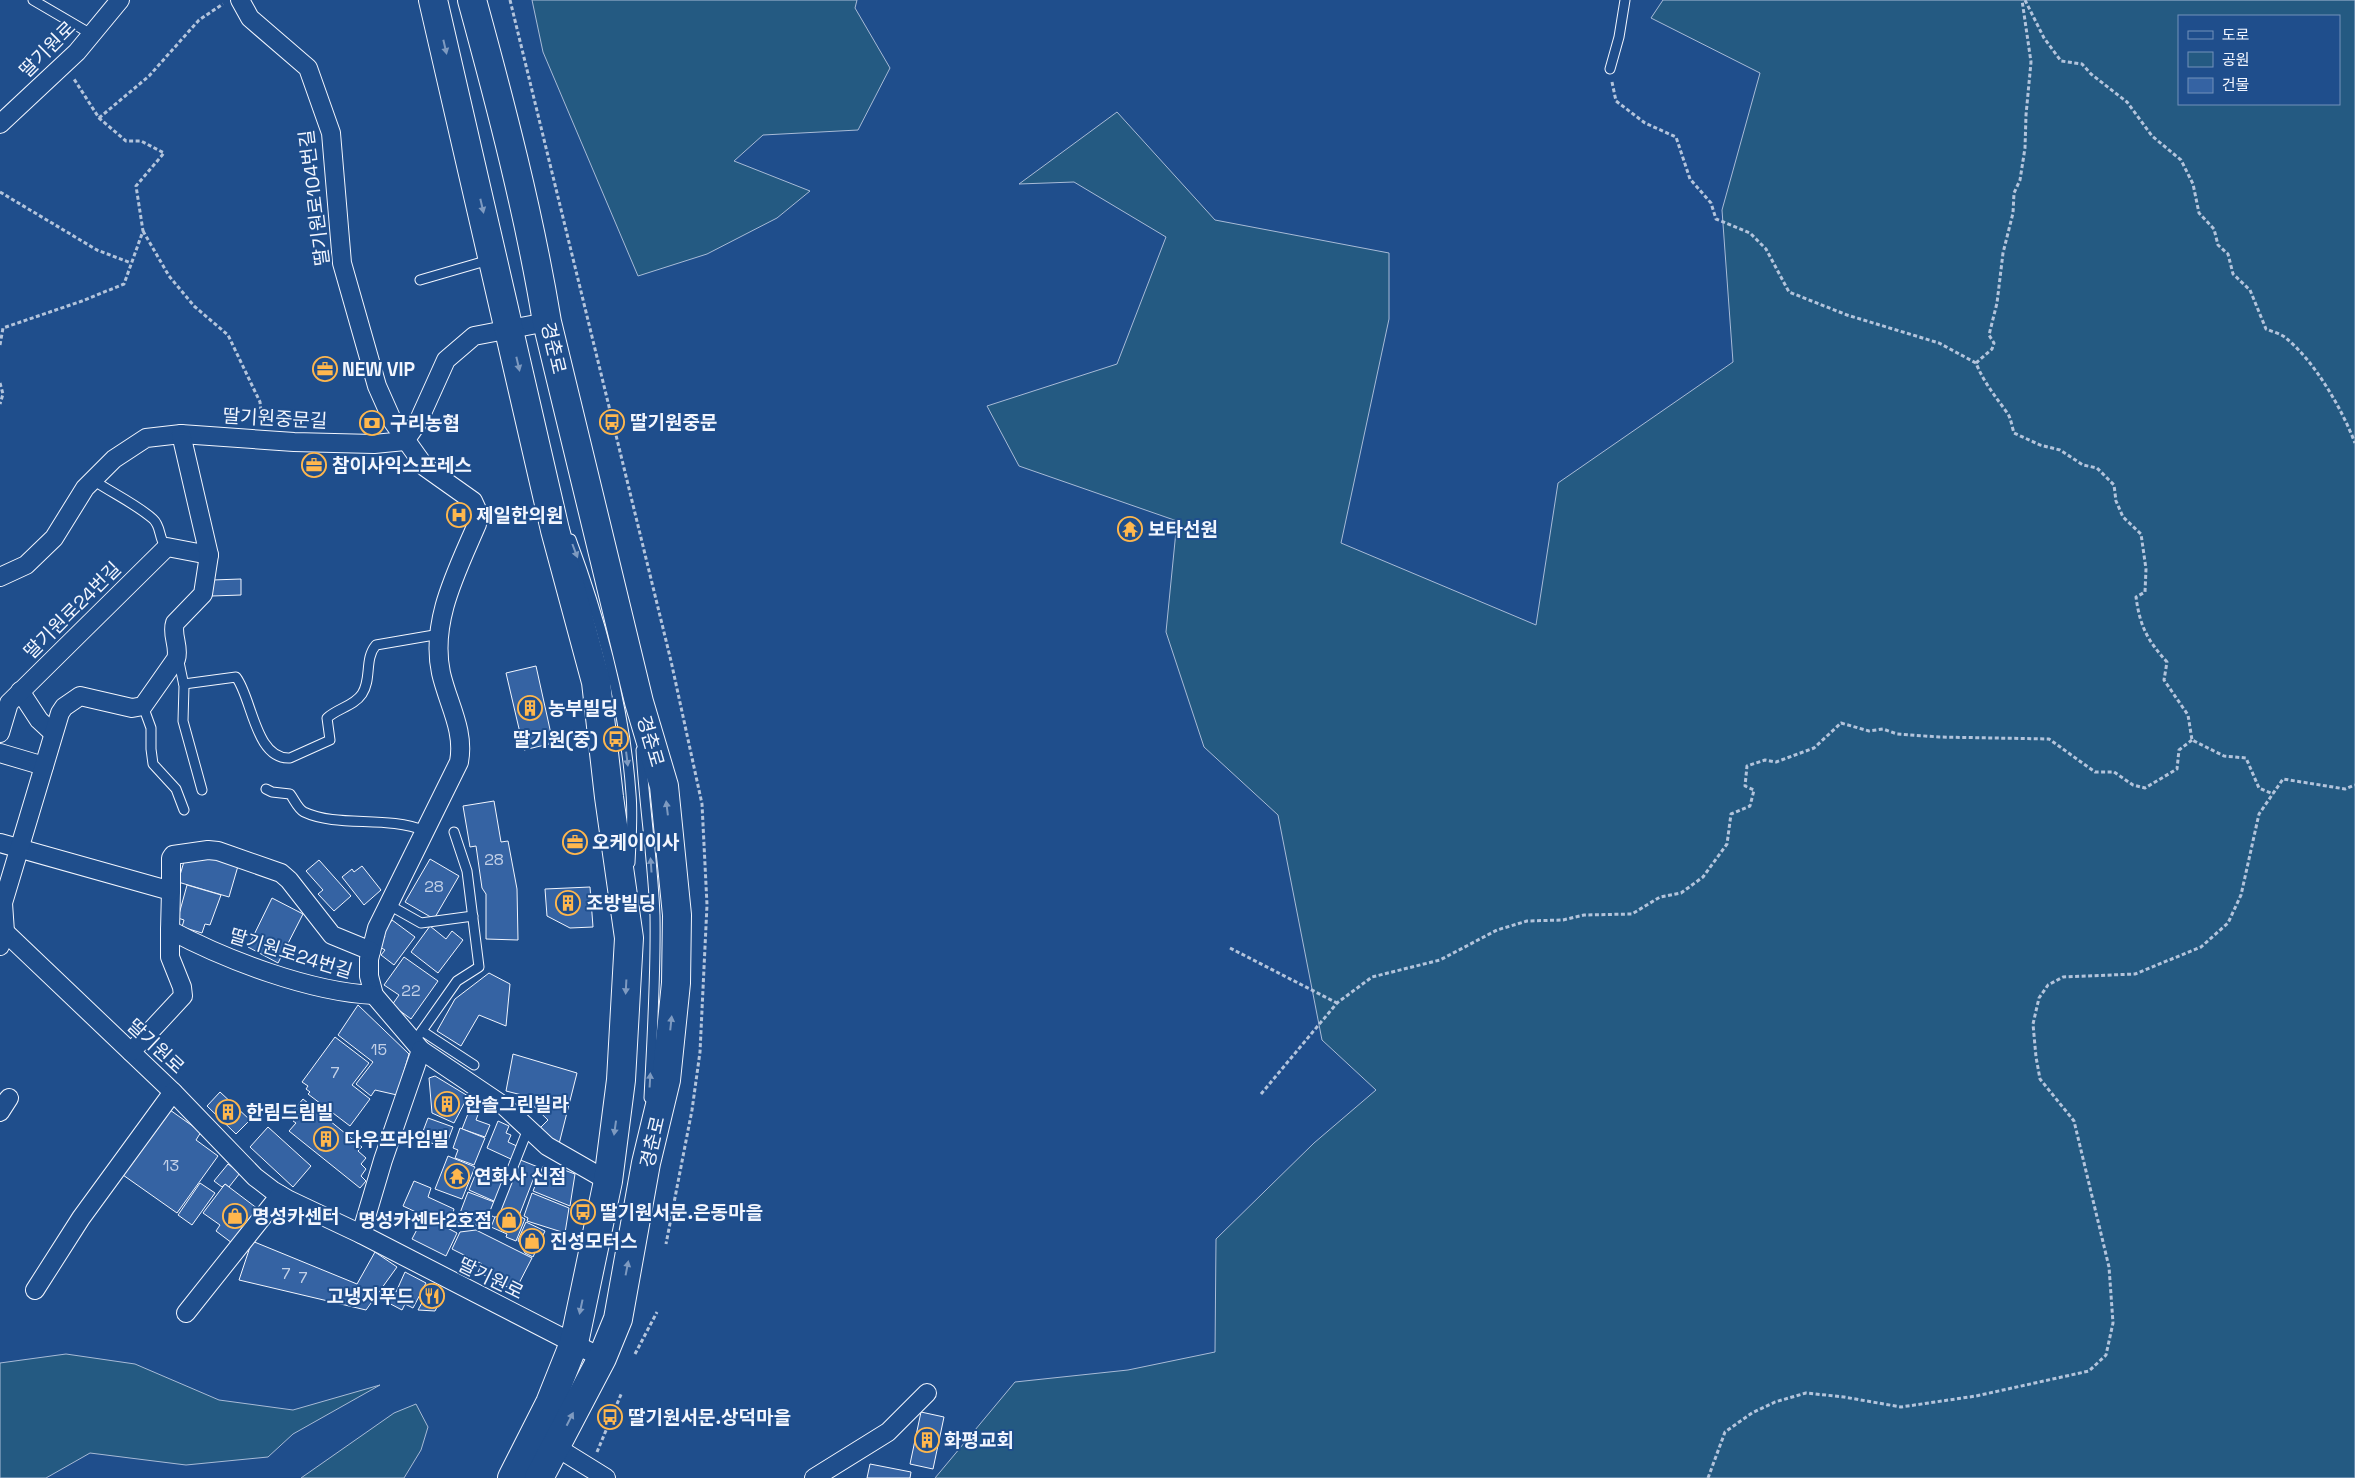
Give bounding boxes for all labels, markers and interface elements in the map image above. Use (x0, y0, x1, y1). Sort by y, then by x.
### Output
legend (2178, 15, 2340, 105)
street label: 딸기원로 (14, 16, 81, 83)
text: 도로 (2222, 25, 2250, 44)
one-way arrow (441, 40, 449, 55)
text: 공원 (2222, 50, 2250, 69)
text: 건물 (2222, 75, 2250, 94)
street label: 딸기원로104번길 (294, 128, 335, 267)
one-way arrow (478, 198, 486, 213)
street label: 경춘로 (535, 320, 572, 376)
office icon: NEW VIP (312, 356, 338, 382)
one-way arrow (514, 356, 522, 372)
place label: NEW VIP (342, 357, 415, 382)
street label: 딸기원중문길 (222, 403, 328, 434)
bus stop icon: 딸기원중문 (599, 409, 625, 435)
bank icon: 구리농협 (359, 410, 385, 436)
place label: 딸기원중문 (630, 410, 717, 435)
place label: 구리농협 (390, 411, 460, 436)
office icon: 참이사익스프레스 (301, 452, 327, 478)
place label: 참이사익스프레스 (332, 453, 472, 478)
hospital icon: 제일한의원 (446, 502, 472, 528)
place label: 제일한의원 (476, 503, 563, 528)
temple icon: 보타선원 (1117, 516, 1143, 542)
place label: 보타선원 (1148, 517, 1218, 542)
one-way arrow (571, 544, 579, 559)
street label: 딸기원로24번길 (18, 556, 126, 664)
building icon: 농부빌딩 (517, 695, 543, 721)
place label: 농부빌딩 (548, 696, 618, 721)
street label: 경춘로 (631, 712, 670, 770)
bus stop icon: 딸기원(중) (603, 726, 629, 752)
place label: 딸기원(중) (513, 727, 598, 752)
one-way arrow (623, 752, 631, 768)
one-way arrow (663, 800, 671, 816)
office icon: 오케이이사 (562, 829, 588, 855)
place label: 오케이이사 (592, 830, 680, 855)
house number: 28 (484, 849, 504, 870)
one-way arrow (647, 857, 655, 873)
house number: 28 (424, 876, 444, 897)
building icon: 조방빌딩 (555, 890, 581, 916)
place label: 조방빌딩 (586, 891, 656, 916)
street label: 딸기원로24번길 (226, 923, 356, 984)
one-way arrow (622, 979, 630, 995)
house number: 22 (401, 980, 421, 1001)
street label: 딸기원로 (122, 1013, 190, 1079)
one-way arrow (668, 1014, 676, 1030)
house number: 15 (371, 1039, 387, 1060)
house number: 7 (330, 1062, 340, 1083)
one-way arrow (647, 1072, 655, 1088)
building icon: 한솔그린빌라 (434, 1091, 460, 1117)
place label: 한솔그린빌라 (464, 1092, 569, 1117)
building icon: 한림드림빌 (215, 1099, 241, 1125)
place label: 한림드림빌 (246, 1100, 333, 1125)
street label: 경춘로 (634, 1114, 671, 1170)
one-way arrow (611, 1121, 619, 1137)
building icon: 다우프라임빌 (313, 1126, 339, 1152)
place label: 다우프라임빌 (344, 1127, 449, 1152)
house number: 13 (163, 1155, 179, 1176)
temple icon: 연화사 신점 (444, 1163, 470, 1189)
place label: 연화사 신점 (474, 1164, 566, 1189)
bus stop icon: 딸기원서문.은동마을 (570, 1199, 596, 1225)
place label: 딸기원서문.은동마을 (600, 1200, 763, 1225)
shop icon: 명성카센터 (222, 1203, 248, 1229)
place label: 명성카센터 (252, 1204, 339, 1229)
shop icon: 명성카센타2호점 (496, 1207, 522, 1233)
place label: 명성카센타2호점 (358, 1208, 492, 1233)
shop icon: 진성모터스 (519, 1228, 545, 1254)
place label: 진성모터스 (550, 1229, 637, 1254)
street label: 딸기원로 (454, 1252, 528, 1305)
one-way arrow (623, 1260, 631, 1276)
house number: 7 (281, 1263, 291, 1284)
house number: 7 (298, 1267, 308, 1288)
restaurant icon: 고냉지푸드 (419, 1283, 445, 1309)
place label: 고냉지푸드 (327, 1284, 414, 1309)
one-way arrow (577, 1299, 585, 1315)
bus stop icon: 딸기원서문.상덕마을 (597, 1404, 623, 1430)
place label: 딸기원서문.상덕마을 (628, 1405, 791, 1430)
one-way arrow (566, 1412, 574, 1427)
building icon: 화평교회 (914, 1427, 940, 1453)
place label: 화평교회 (944, 1428, 1014, 1453)

